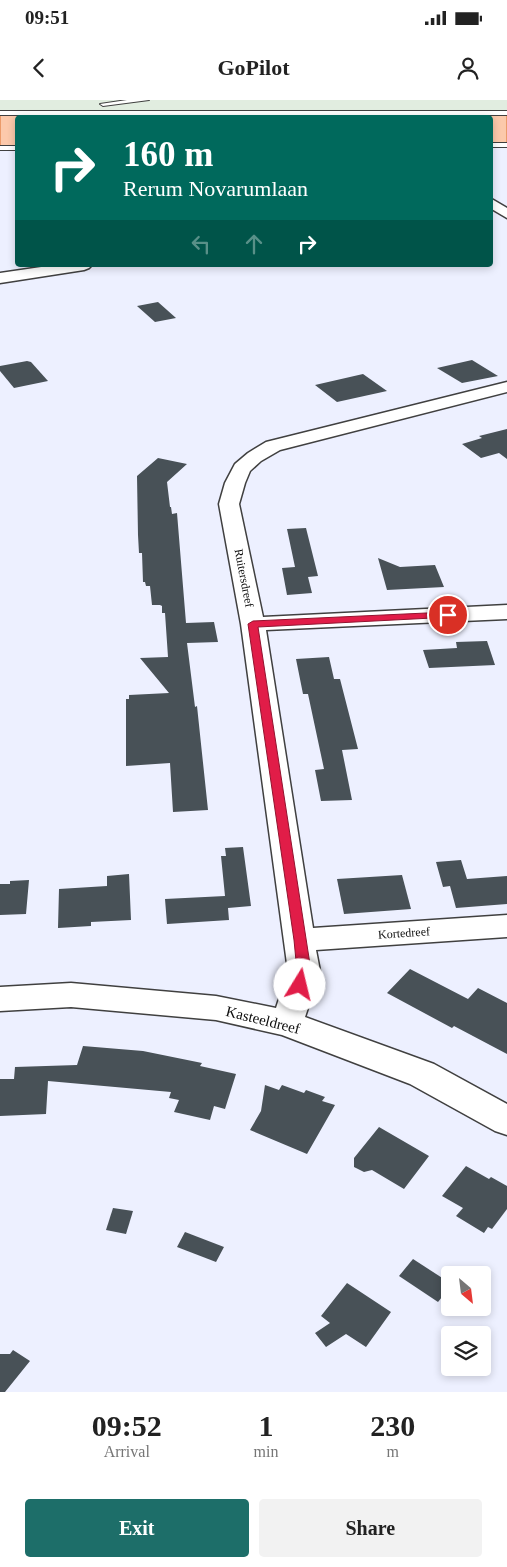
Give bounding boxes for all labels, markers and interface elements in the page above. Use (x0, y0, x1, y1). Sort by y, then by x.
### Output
text: 09:51 (25, 7, 69, 28)
icon: back (25, 54, 53, 82)
icon: person (454, 54, 482, 82)
text: GoPilot (217, 55, 290, 80)
icon: right (40, 135, 105, 200)
text: 160 m (123, 135, 213, 174)
text: Rerum Novarumlaan (123, 176, 308, 201)
icon: left (187, 230, 215, 258)
icon: ahead (240, 230, 268, 258)
icon: right (293, 230, 321, 258)
street label: Ruitersdreef (231, 548, 257, 608)
pin (427, 594, 469, 636)
icon: arrive (434, 601, 462, 629)
street label: Kortedreef (378, 924, 430, 942)
position arrow (273, 958, 325, 1010)
street label: Kasteeldreef (224, 1003, 302, 1037)
north arrow (441, 1266, 491, 1316)
map controls (441, 1266, 491, 1376)
button: layers (441, 1326, 491, 1376)
text: 09:52 (92, 1409, 162, 1442)
text: 1 (258, 1409, 273, 1442)
text: 230 (370, 1409, 415, 1442)
text: Arrival (104, 1443, 150, 1460)
text: min (254, 1443, 278, 1460)
text: m (386, 1443, 399, 1460)
button: Exit (25, 1499, 249, 1557)
button: Share (259, 1499, 482, 1557)

